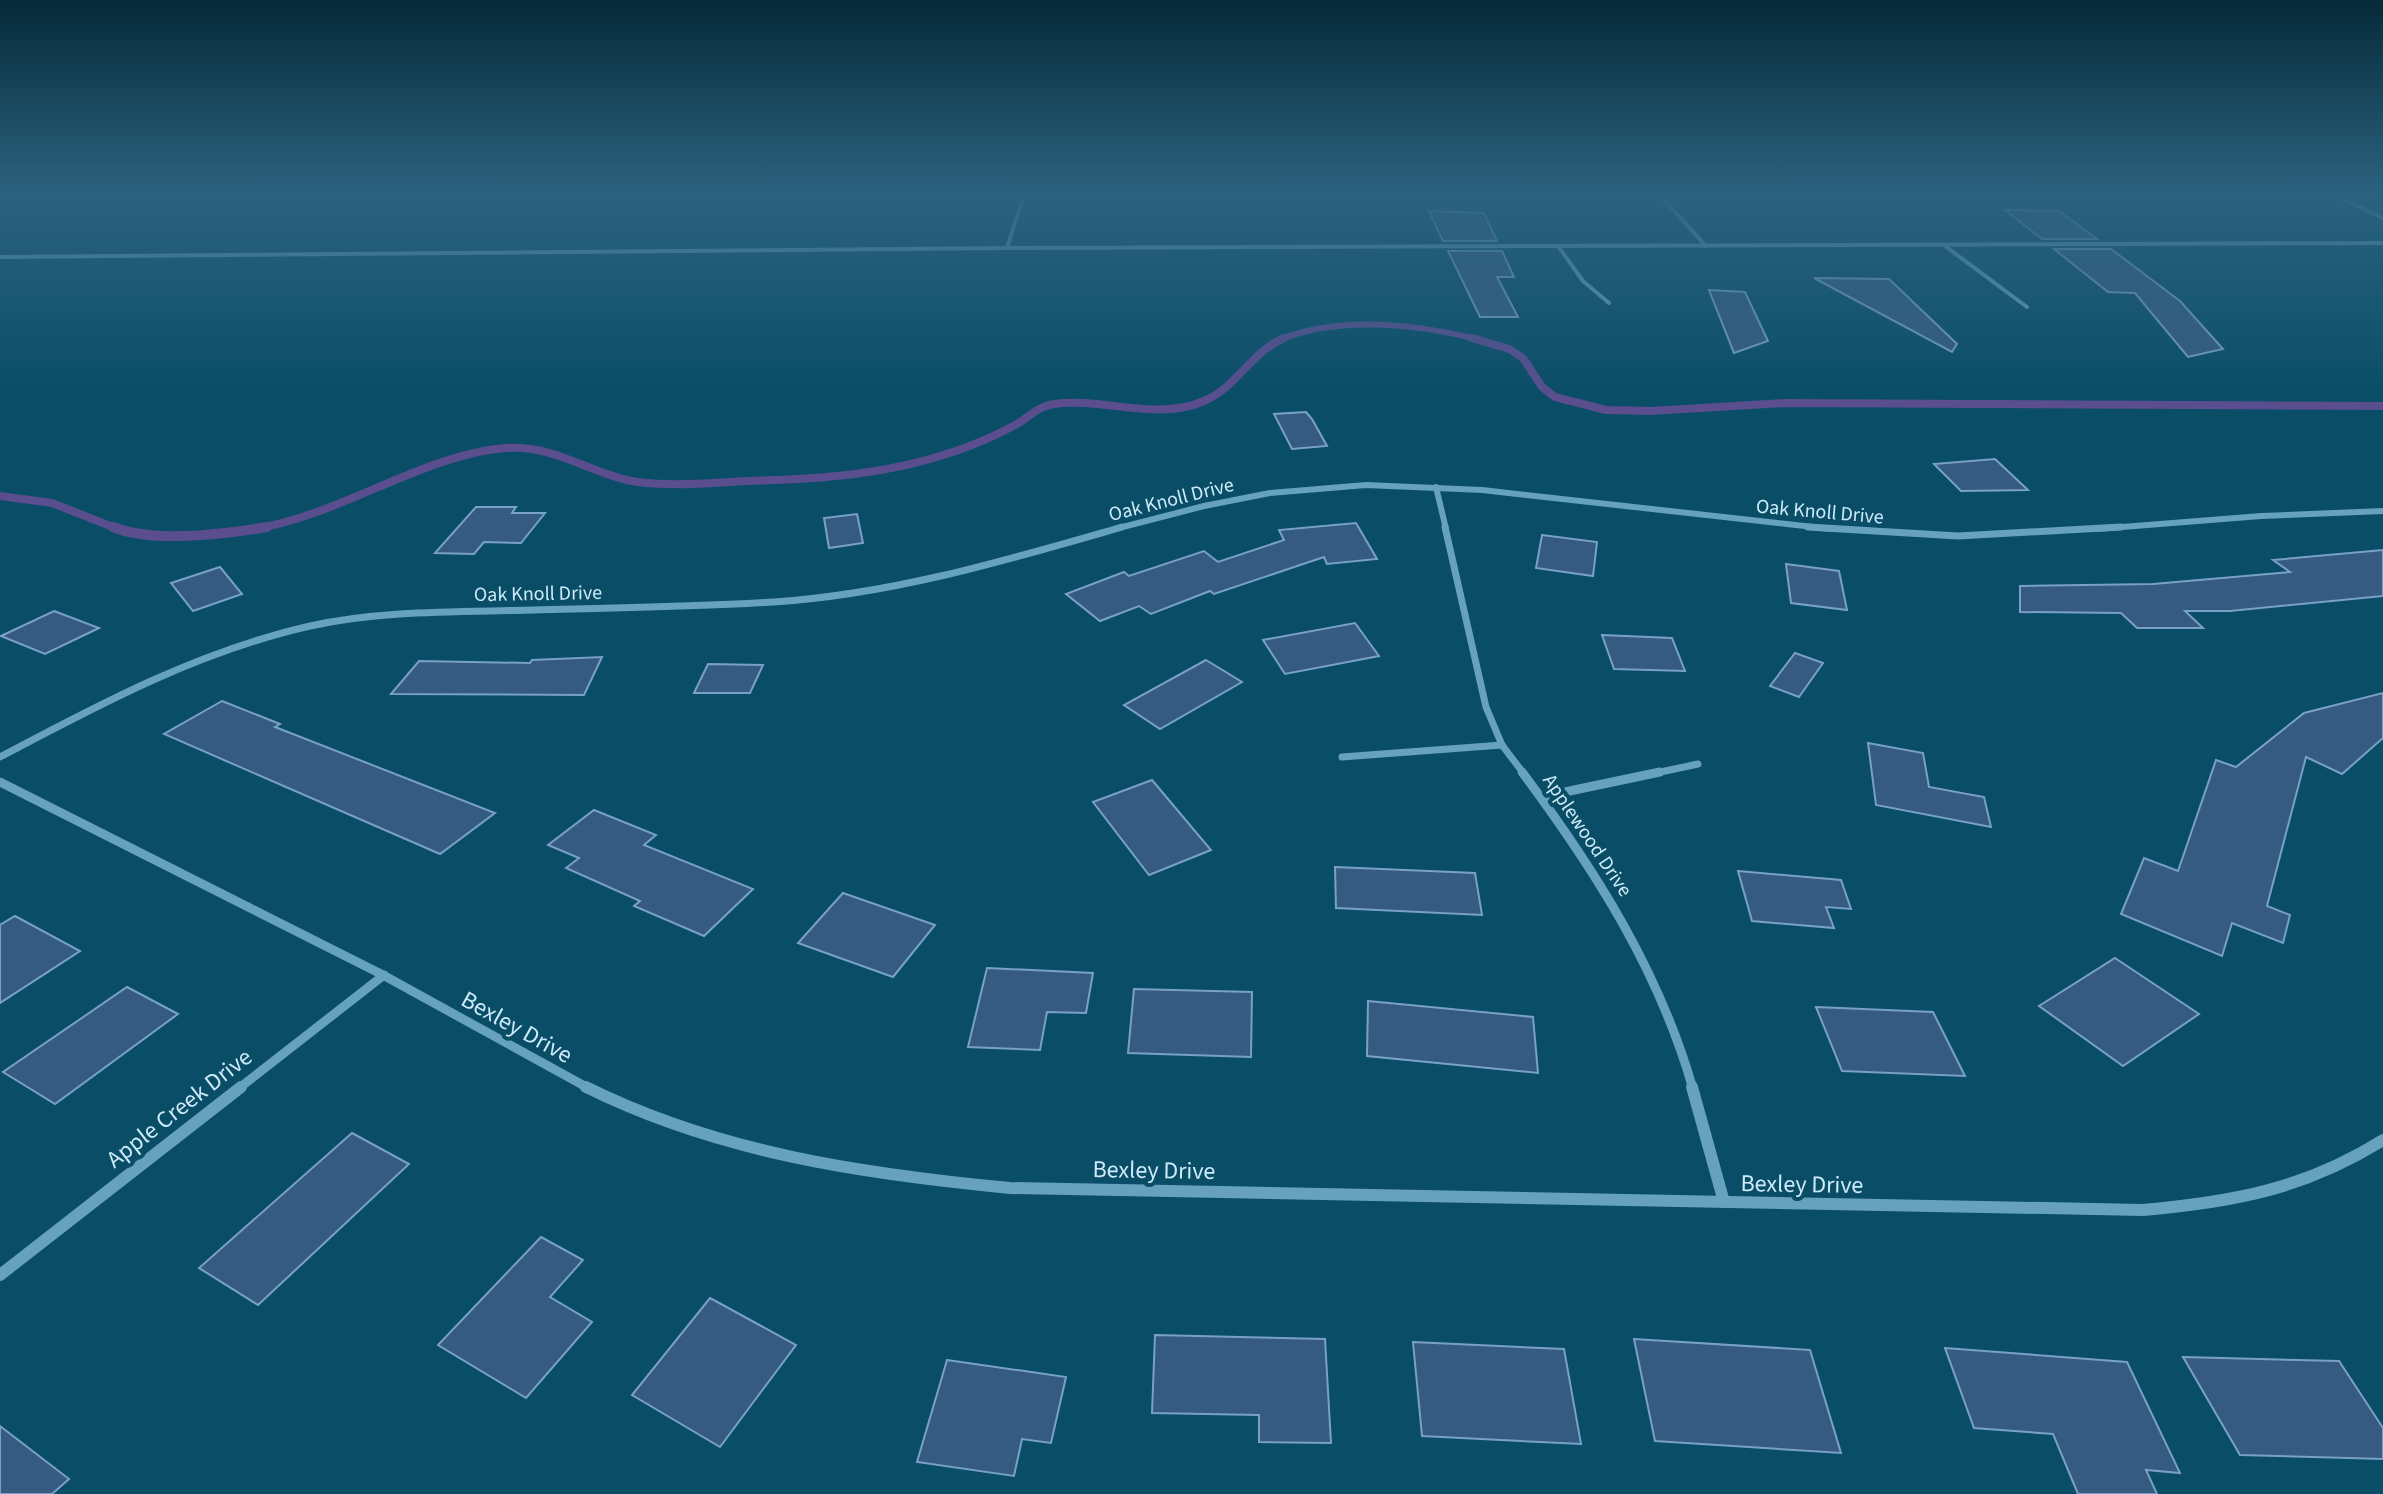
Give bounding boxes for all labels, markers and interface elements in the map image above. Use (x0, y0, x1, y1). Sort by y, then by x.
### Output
street label: Oak Knoll Drive (1106, 471, 1237, 529)
street label: Oak Knoll Drive (1755, 492, 1885, 532)
street label: Oak Knoll Drive (474, 579, 602, 609)
street label: Applewood Drive (1536, 769, 1639, 903)
street label: Bexley Drive (455, 982, 579, 1072)
street label: Apple Creek Drive (99, 1040, 260, 1177)
street label: Bexley Drive (1092, 1152, 1216, 1189)
street label: Bexley Drive (1740, 1166, 1864, 1203)

